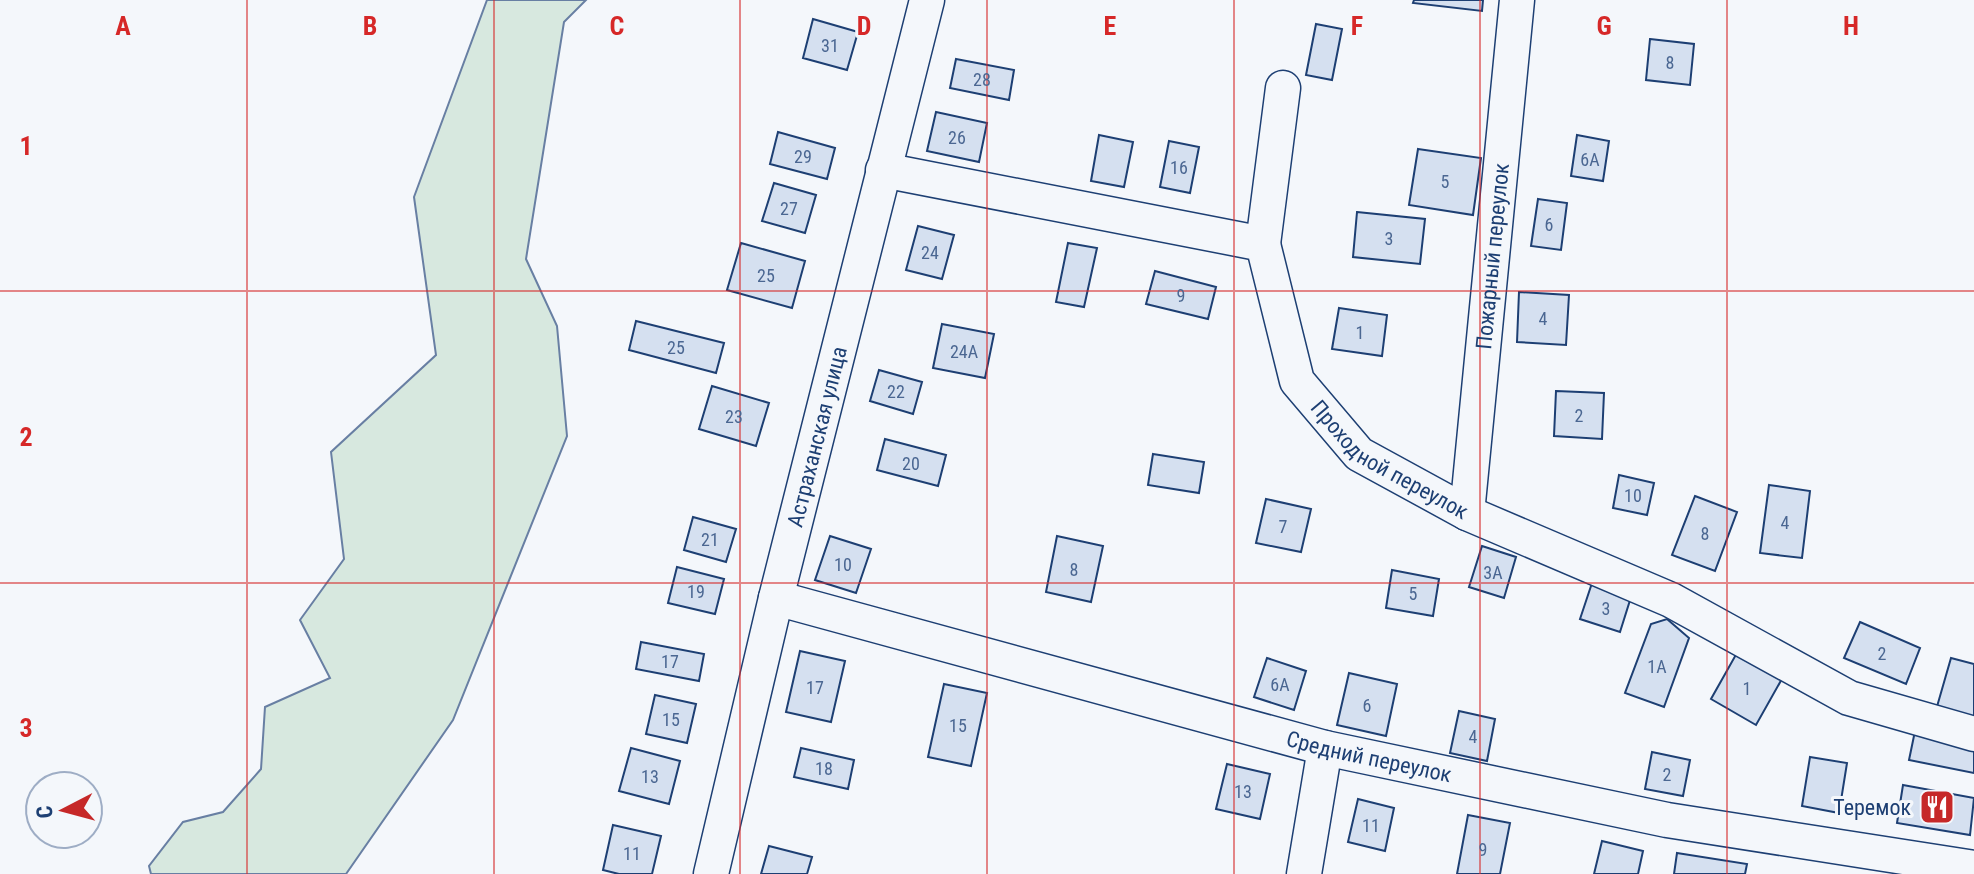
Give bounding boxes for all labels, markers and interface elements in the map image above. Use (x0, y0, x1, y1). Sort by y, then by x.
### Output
text: A (115, 11, 131, 41)
text: B (363, 11, 377, 41)
text: C (610, 11, 625, 41)
text: D (857, 11, 871, 41)
text: E (1104, 11, 1117, 41)
text: F (1351, 11, 1363, 41)
text: G (1596, 11, 1612, 41)
text: H (1843, 11, 1859, 41)
house number: 31 (821, 35, 839, 56)
house number: 8 (1666, 52, 1674, 73)
house number: 28 (973, 69, 991, 90)
house number: 26 (948, 127, 966, 148)
text: 1 (19, 131, 33, 161)
house number: 29 (794, 146, 812, 167)
house number: 6А (1580, 149, 1600, 170)
house number: 16 (1170, 157, 1188, 178)
street label: Пожарный переулок (1471, 161, 1514, 351)
house number: 5 (1441, 171, 1450, 192)
house number: 27 (780, 198, 798, 219)
house number: 6 (1545, 214, 1553, 235)
house number: 3 (1385, 228, 1393, 249)
house number: 24 (921, 242, 939, 263)
house number: 25 (757, 265, 775, 286)
house number: 9 (1177, 285, 1185, 306)
house number: 4 (1539, 308, 1548, 329)
house number: 1 (1356, 322, 1364, 343)
house number: 25 (667, 337, 685, 358)
house number: 24А (950, 341, 979, 362)
street label: Астраханская улица (782, 344, 852, 530)
house number: 22 (887, 381, 905, 402)
street label: Проходной переулок (1306, 395, 1473, 524)
house number: 2 (1575, 405, 1584, 426)
house number: 23 (725, 406, 743, 427)
text: 2 (19, 422, 33, 452)
house number: 20 (902, 453, 920, 474)
house number: 10 (1624, 485, 1642, 506)
house number: 4 (1781, 512, 1790, 533)
house number: 7 (1279, 516, 1288, 537)
house number: 8 (1701, 523, 1709, 544)
house number: 21 (701, 529, 719, 550)
house number: 10 (834, 554, 852, 575)
house number: 8 (1070, 559, 1078, 580)
house number: 3А (1483, 562, 1503, 583)
house number: 19 (687, 581, 705, 602)
house number: 5 (1409, 583, 1418, 604)
house number: 3 (1602, 598, 1610, 619)
house number: 2 (1878, 643, 1887, 664)
house number: 17 (661, 651, 679, 672)
house number: 1А (1647, 656, 1667, 677)
house number: 6А (1270, 674, 1290, 695)
house number: 17 (806, 677, 824, 698)
house number: 1 (1743, 678, 1751, 699)
house number: 6 (1363, 695, 1371, 716)
house number: 15 (662, 709, 680, 730)
text: 3 (19, 713, 33, 743)
house number: 15 (949, 715, 967, 736)
street label: Средний переулок (1284, 726, 1454, 787)
house number: 4 (1469, 726, 1478, 747)
house number: 18 (815, 758, 833, 779)
house number: 2 (1663, 764, 1672, 785)
house number: 13 (641, 766, 659, 787)
north arrow (24, 770, 104, 850)
house number: 13 (1234, 781, 1252, 802)
restaurant icon: Теремок (1918, 788, 1956, 826)
place label: Теремок (1833, 795, 1911, 820)
text: С (32, 804, 58, 820)
house number: 11 (1362, 815, 1380, 836)
house number: 9 (1479, 839, 1487, 860)
house number: 11 (623, 843, 641, 864)

